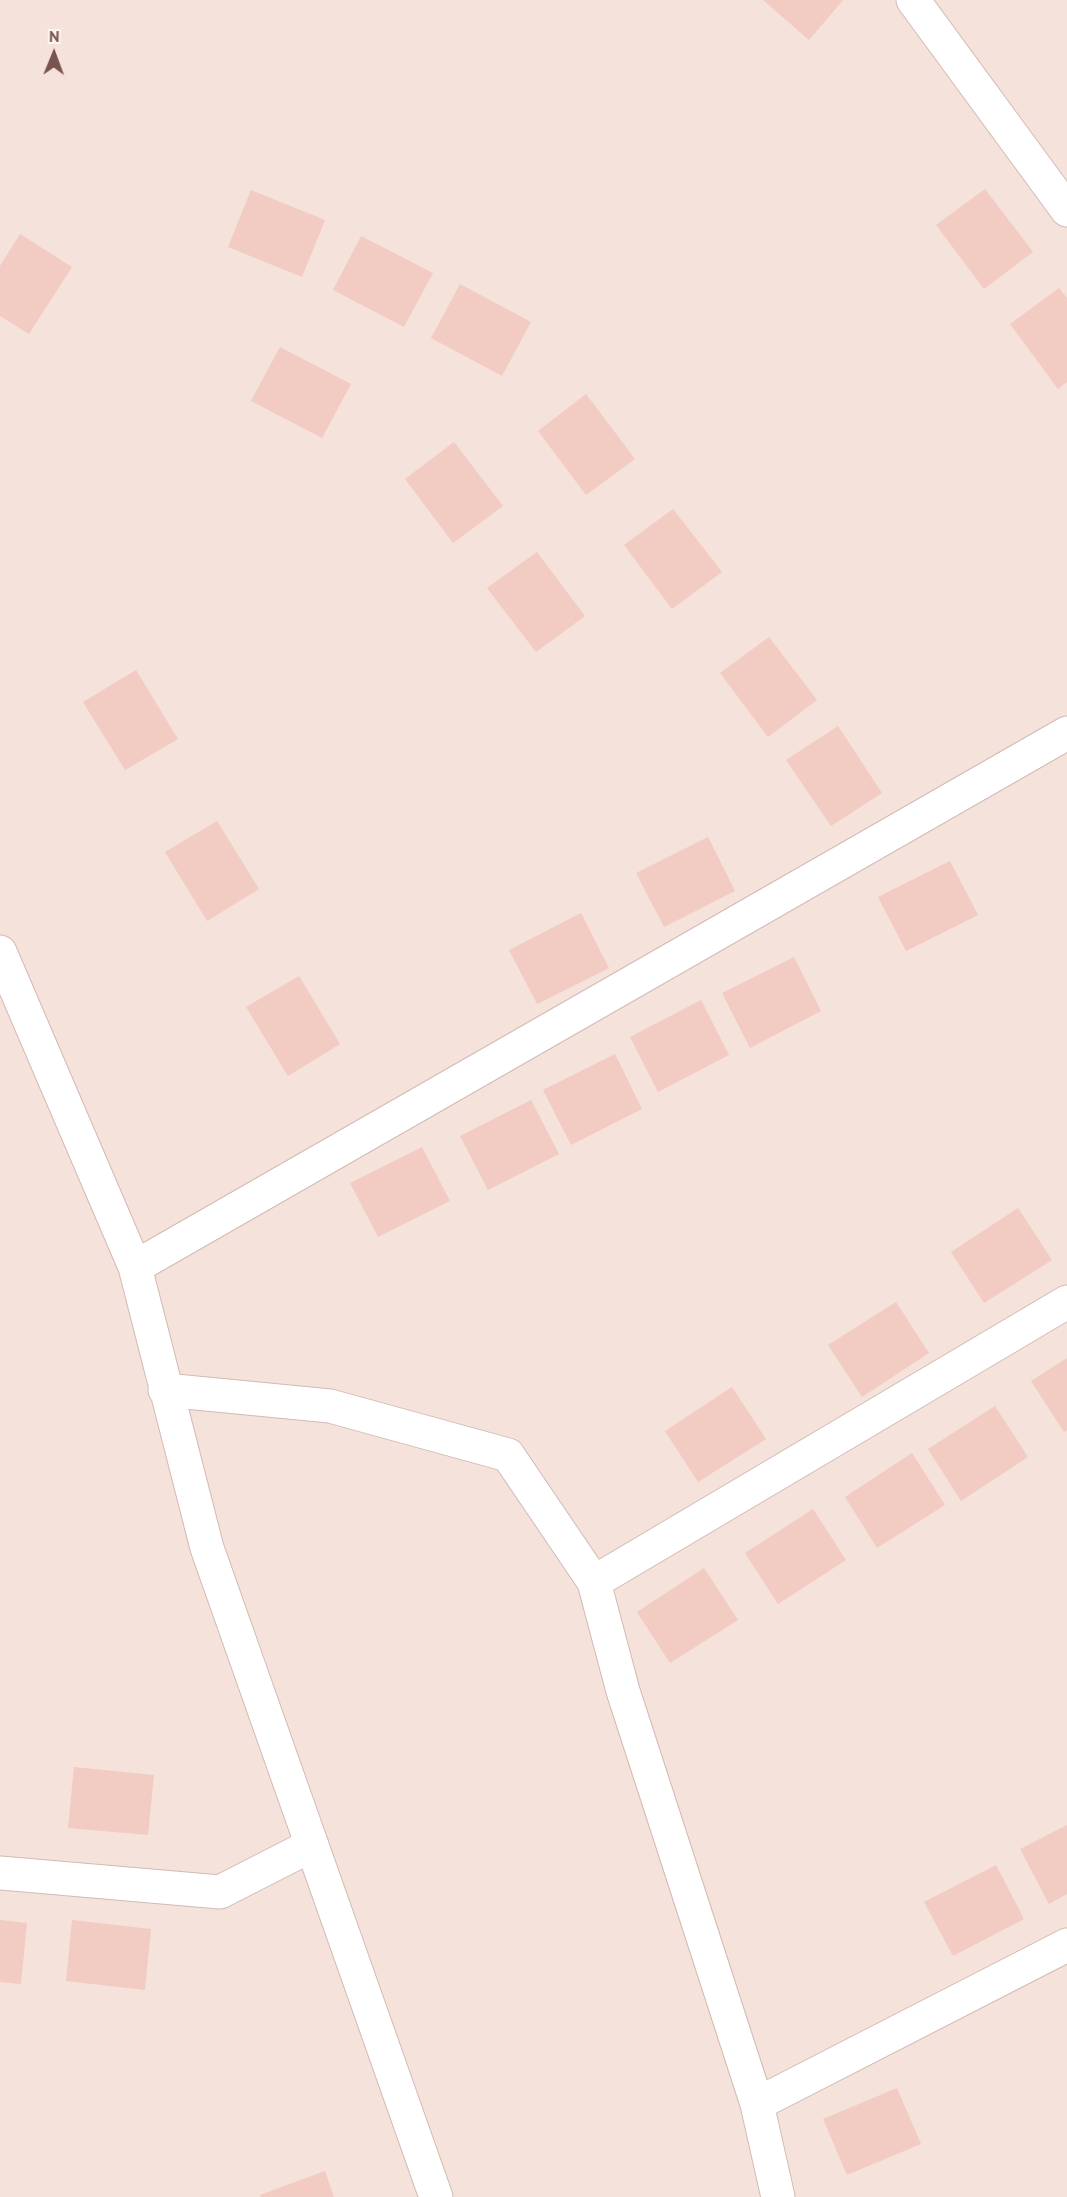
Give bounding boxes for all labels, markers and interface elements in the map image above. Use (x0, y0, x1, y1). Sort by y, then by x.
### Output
north arrow (24, 24, 84, 84)
text: N (49, 26, 60, 46)

